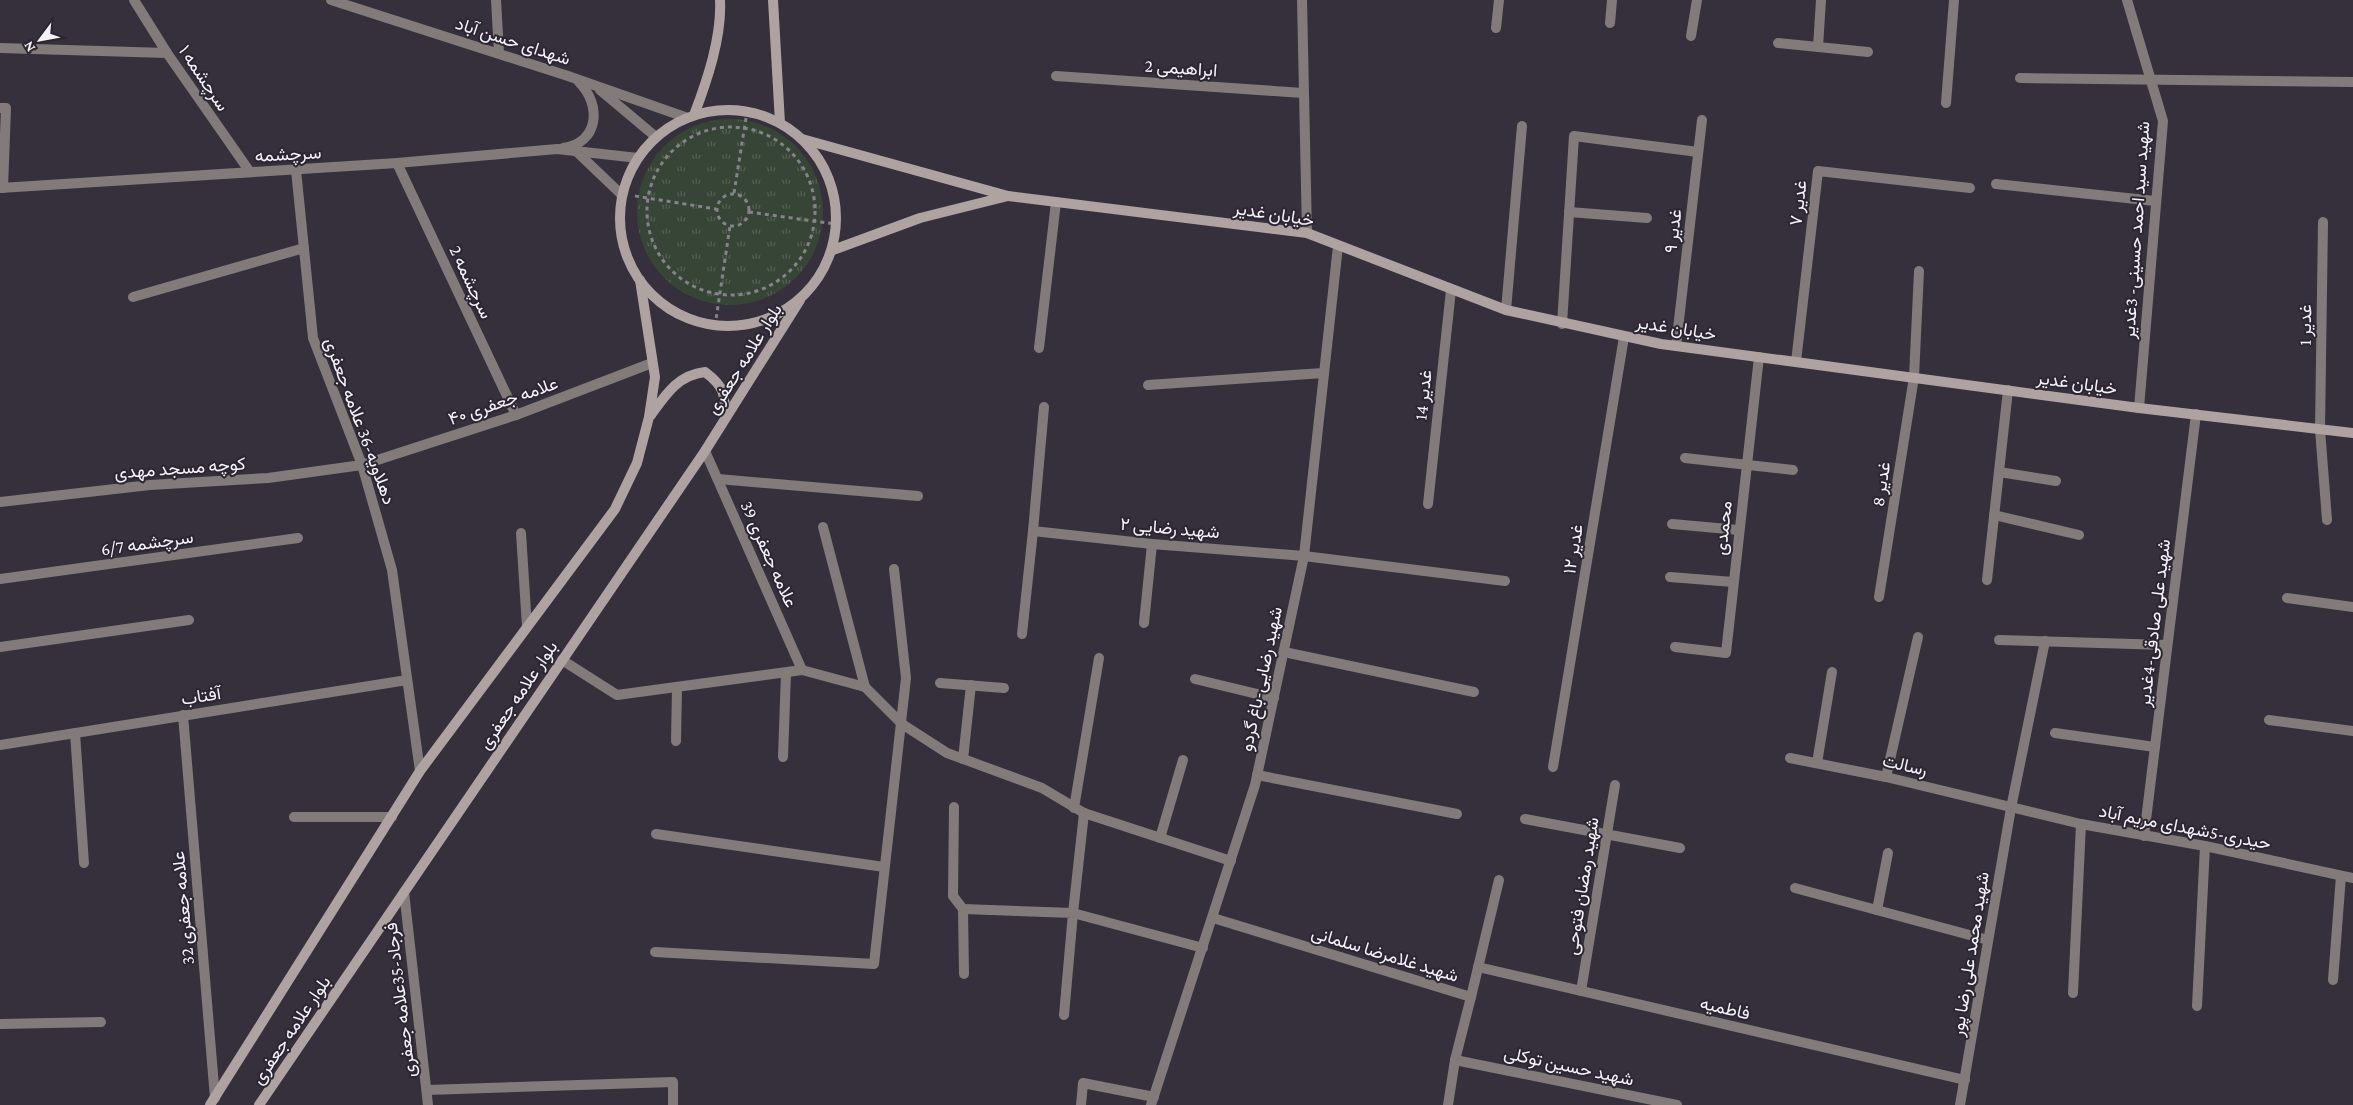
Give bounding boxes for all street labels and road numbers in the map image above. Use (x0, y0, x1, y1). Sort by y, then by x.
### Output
street label: شهدای حسن آباد (453, 13, 573, 70)
street label: سرچشمه ۱ (173, 41, 233, 116)
street label: ابراهیمی 2 (1144, 55, 1218, 82)
street label: شهید سید احمد حسینی- 3غدیر (2118, 121, 2155, 340)
street label: سرچشمه (254, 142, 322, 168)
street label: غدیر ۷ (1785, 179, 1812, 227)
street label: خیابان غدیر (1231, 198, 1316, 231)
street label: غدیر ۹ (1660, 208, 1687, 254)
street label: سرچشمه 2 (444, 242, 497, 323)
street label: بلوار علامه جعفری (702, 300, 787, 418)
street label: غدیر 1 (2295, 304, 2316, 346)
street label: خیابان غدیر (1633, 312, 1718, 345)
street label: دهلاویه-36 علامه جعفری (320, 335, 400, 507)
street label: خیابان غدیر (2034, 367, 2119, 400)
street label: غدیر 14 (1410, 369, 1437, 421)
street label: علامه جعفری ۴۰ (445, 373, 561, 430)
street label: کوچه مسجد مهدی (114, 453, 246, 485)
street label: غدیر 8 (1868, 460, 1895, 508)
street label: علامه جعفری 39 (736, 498, 801, 611)
street label: محمدی (1710, 500, 1737, 556)
street label: شهید رضایی ۲ (1119, 514, 1221, 543)
street label: غدیر ۱۲ (1559, 523, 1588, 575)
street label: سرچشمه 6/7 (99, 527, 195, 561)
street label: شهید علی صادقی-4غدیر (2134, 538, 2175, 709)
street label: شهید رضایی-باغ گردو (1236, 605, 1288, 754)
street label: بلوار علامه جعفری (474, 637, 562, 753)
street label: آفتاب (180, 683, 224, 709)
street label: رسالت (1880, 750, 1929, 781)
street label: حیدری-5شهدای مریم آباد (2097, 801, 2273, 855)
street label: شهید رمضان فتوحی (1561, 816, 1604, 956)
street label: علامه جعفری 32 (168, 850, 199, 966)
street label: شهید محمد علی رضا پور (1947, 870, 1995, 1039)
street label: فرجاد-35علامه جعفری (381, 921, 420, 1079)
street label: شهید غلامرضا سلمانی (1309, 922, 1461, 987)
street label: بلوار علامه جعفری (247, 972, 335, 1088)
street label: فاطمیه (1698, 993, 1752, 1023)
street label: شهید حسین توکلی (1502, 1042, 1636, 1091)

